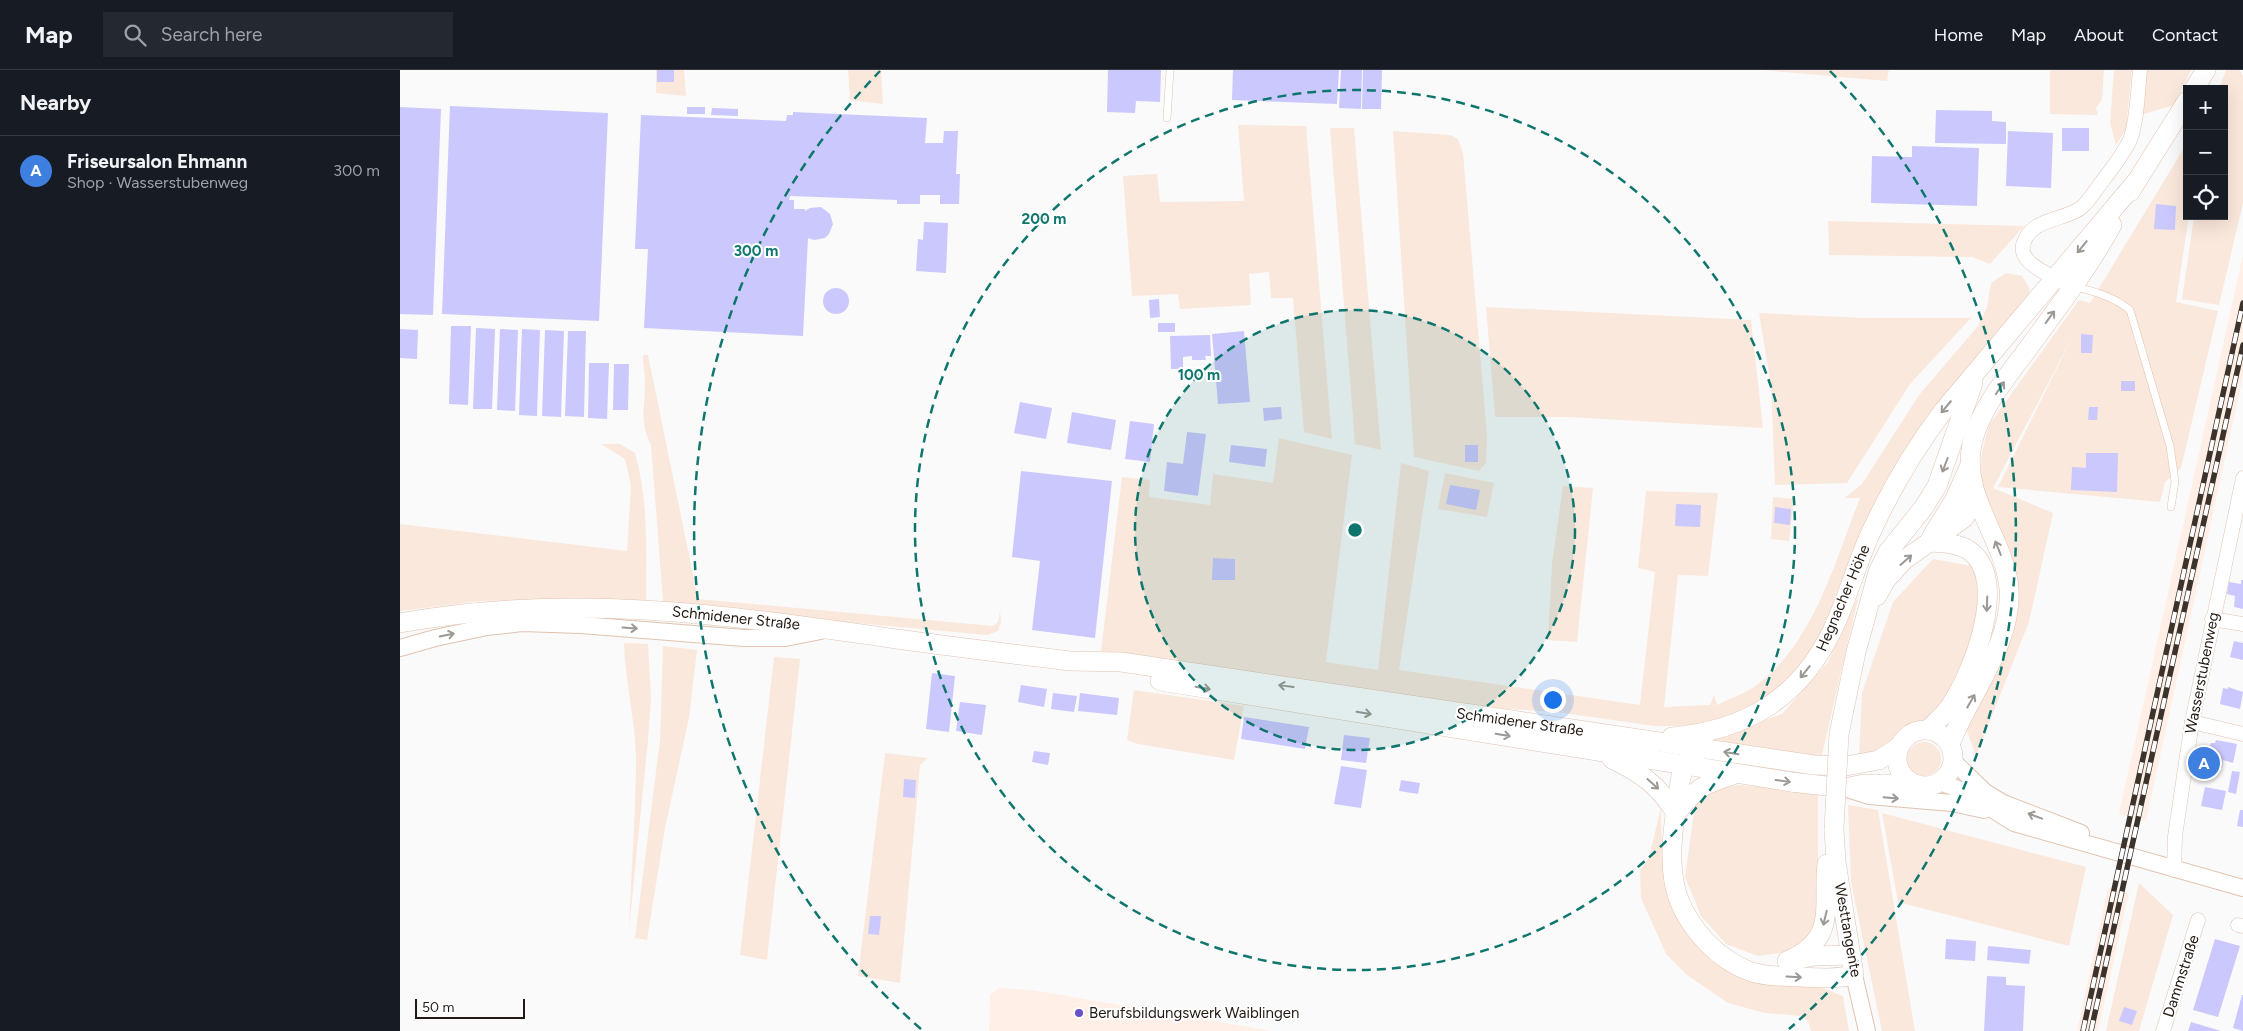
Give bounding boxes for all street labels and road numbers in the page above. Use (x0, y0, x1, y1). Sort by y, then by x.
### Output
street label: Hegnacher Höhe (1812, 542, 1874, 654)
street label: Schmidener Straße (671, 602, 801, 634)
street label: Wasserstubenweg (2181, 611, 2223, 735)
street label: Schmidener Straße (1455, 704, 1585, 740)
street label: Westtangente (1831, 881, 1865, 979)
street label: Dammstraße (2159, 933, 2203, 1019)

